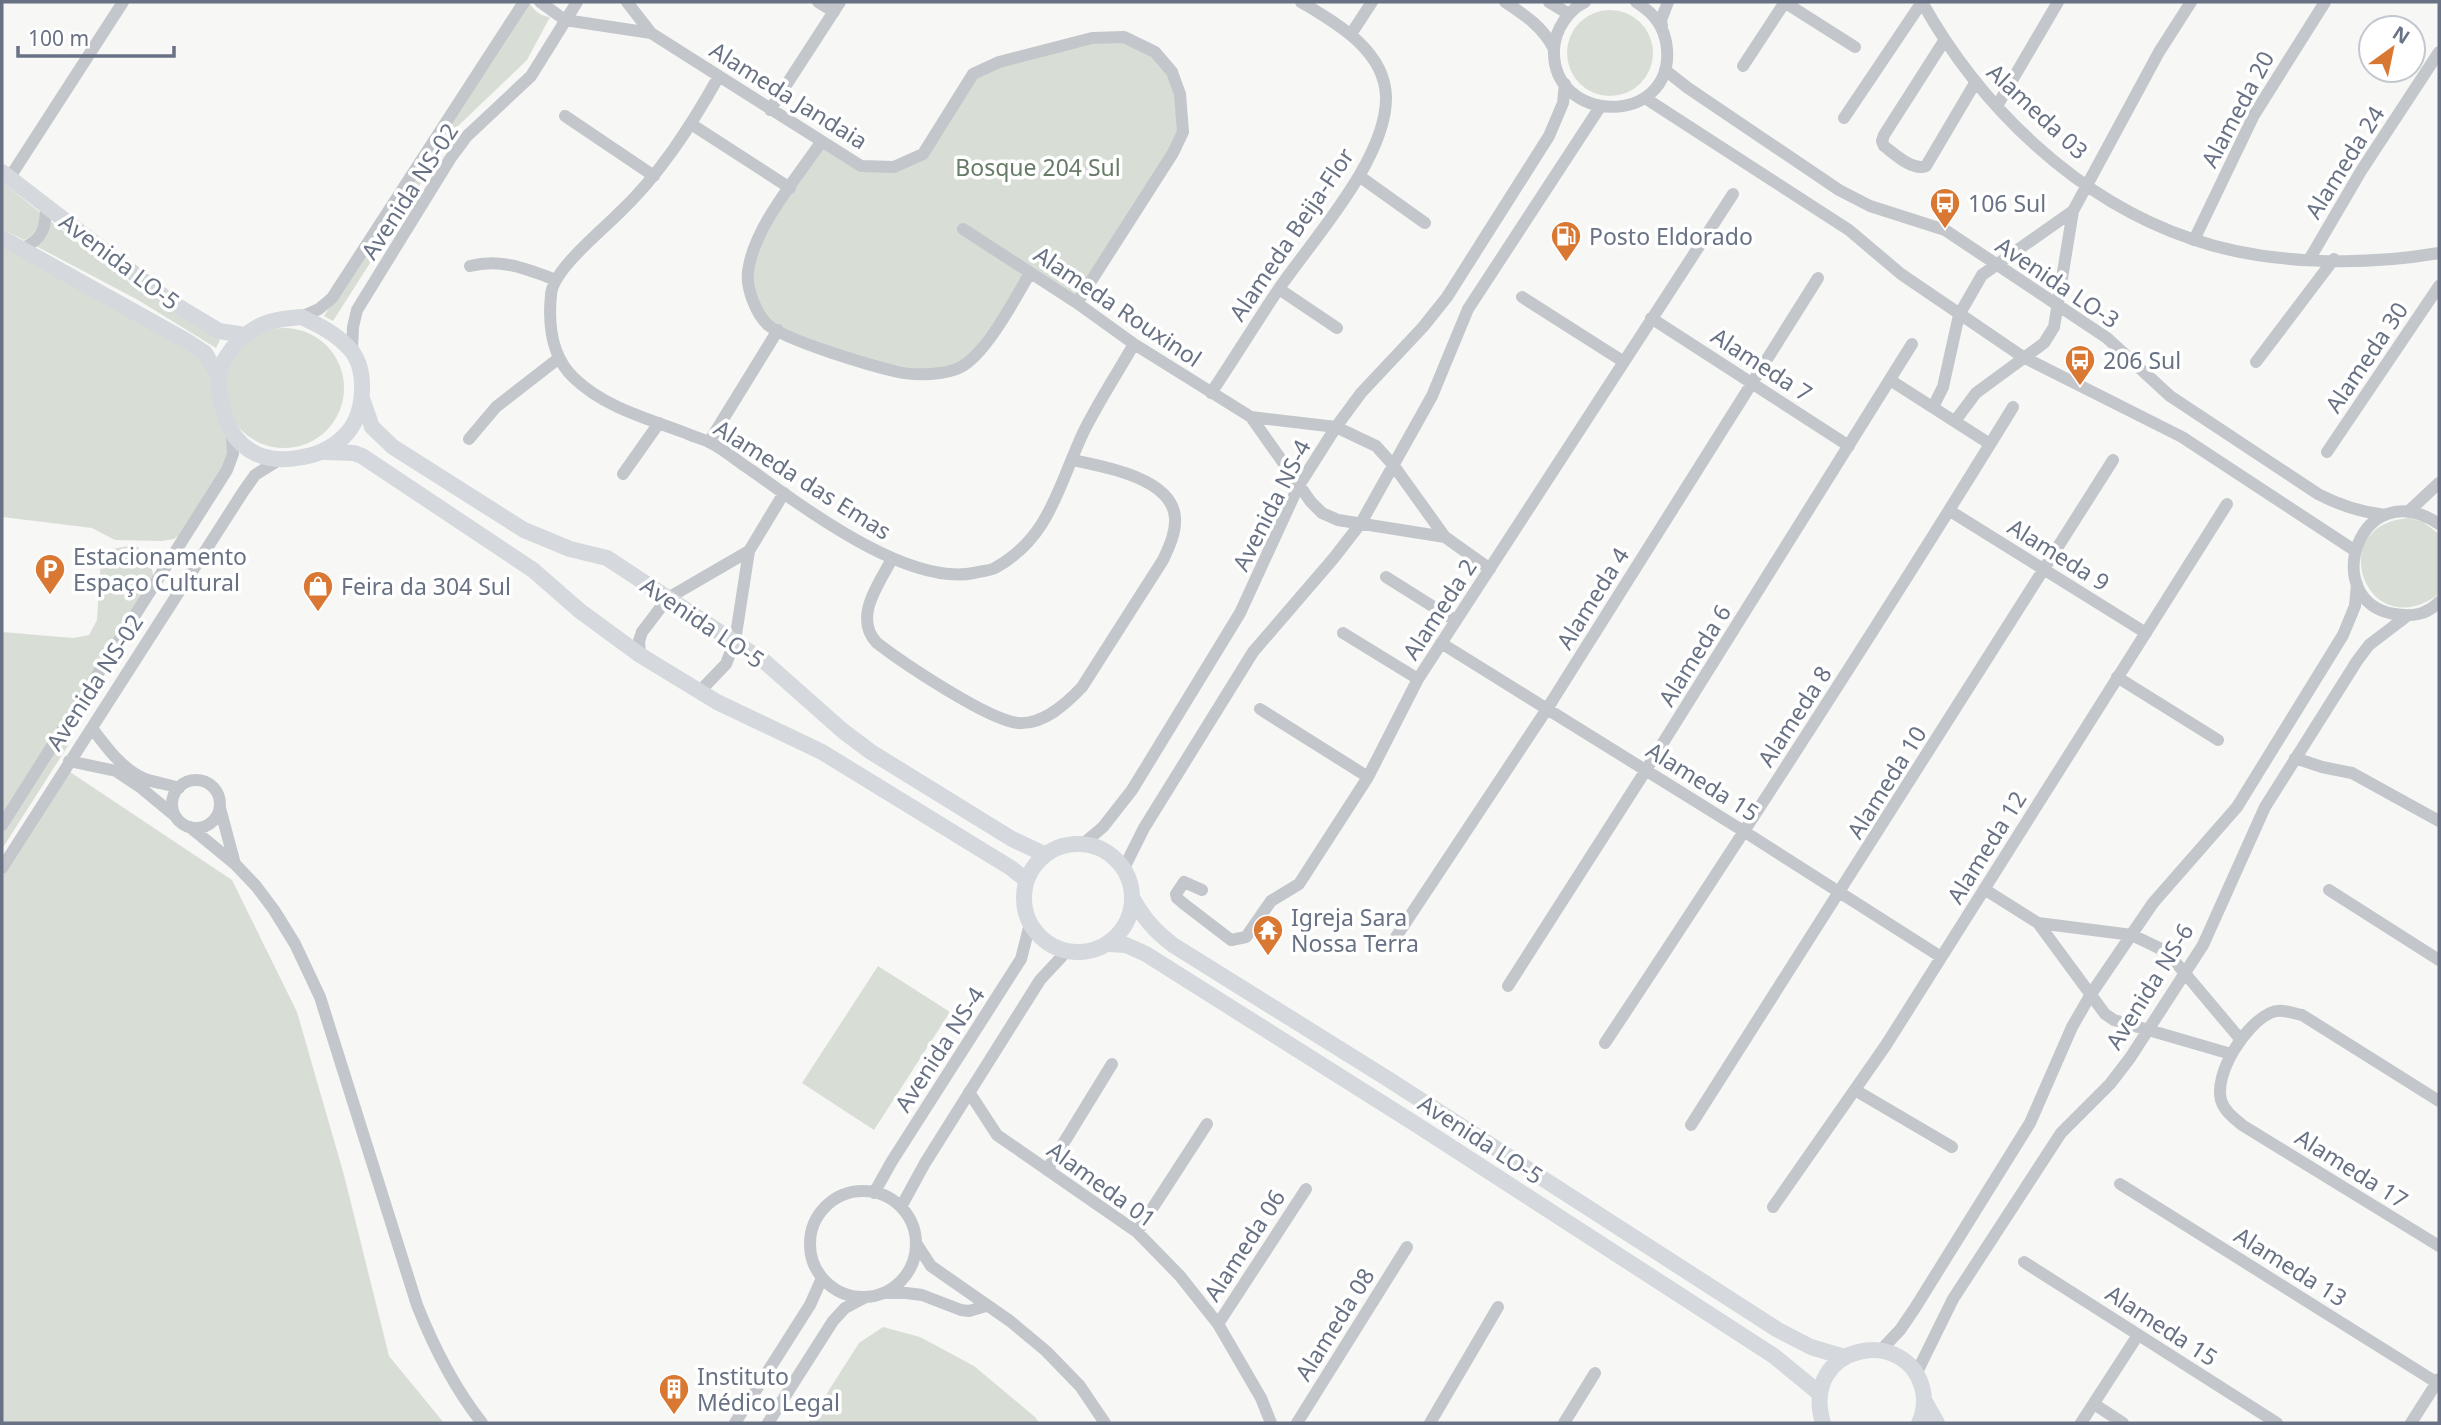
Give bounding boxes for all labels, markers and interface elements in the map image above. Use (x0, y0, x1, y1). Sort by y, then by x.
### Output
scale bar (18, 14, 173, 58)
north arrow (2357, 14, 2427, 84)
text: N (2388, 20, 2415, 50)
text: 100 m (28, 24, 89, 52)
street label: Alameda Jandaia (704, 34, 874, 156)
street label: Alameda 20 (2193, 45, 2281, 173)
street label: Alameda 03 (1981, 56, 2095, 166)
street label: Alameda 24 (2297, 100, 2391, 224)
street label: Avenida NS-02 (353, 117, 465, 265)
street label: Alameda Beija-Flor (1221, 141, 1361, 327)
park label: Bosque 204 Sul (955, 151, 1121, 183)
bus stop icon: 106 Sul (1928, 186, 1962, 230)
place label: 106 Sul (1968, 187, 2046, 219)
street label: Avenida LO-5 (53, 205, 187, 317)
fuel station icon: Posto Eldorado (1549, 219, 1583, 263)
place label: Posto Eldorado (1589, 220, 1753, 252)
street label: Avenida LO-3 (1990, 229, 2126, 335)
street label: Alameda Rouxinol (1028, 238, 1208, 374)
street label: Alameda 30 (2317, 295, 2415, 419)
street label: Alameda 7 (1705, 319, 1819, 409)
bus stop icon: 206 Sul (2063, 343, 2097, 387)
place label: 206 Sul (2103, 344, 2181, 376)
street label: Alameda das Emas (708, 412, 898, 546)
street label: Avenida NS-4 (1224, 434, 1318, 576)
street label: Alameda 9 (2002, 510, 2116, 598)
place label: Estacionamento Espaço Cultural (73, 540, 247, 598)
street label: Alameda 4 (1548, 541, 1636, 655)
parking icon: Estacionamento Espaço Cultural (33, 552, 67, 596)
street label: Alameda 2 (1394, 552, 1484, 666)
shop icon: Feira da 304 Sul (301, 569, 335, 613)
street label: Avenida LO-5 (635, 569, 771, 675)
place label: Feira da 304 Sul (341, 570, 511, 602)
street label: Alameda 6 (1650, 598, 1738, 712)
street label: Avenida NS-02 (38, 608, 150, 756)
street label: Alameda 8 (1749, 659, 1839, 773)
street label: Alameda 10 (1839, 720, 1933, 844)
street label: Alameda 15 (1641, 734, 1765, 828)
street label: Alameda 12 (1939, 785, 2033, 909)
place label: Igreja Sara Nossa Terra (1291, 901, 1419, 959)
temple icon: Igreja Sara Nossa Terra (1251, 913, 1285, 957)
street label: Avenida NS-6 (2097, 917, 2201, 1055)
street label: Avenida NS-4 (887, 980, 991, 1118)
street label: Avenida LO-5 (1412, 1087, 1550, 1191)
street label: Alameda 17 (2290, 1121, 2414, 1215)
street label: Alameda 01 (1041, 1134, 1163, 1234)
street label: Alameda 06 (1196, 1183, 1292, 1307)
street label: Alameda 13 (2229, 1219, 2353, 1313)
street label: Alameda 08 (1287, 1262, 1381, 1386)
street label: Alameda 15 (2100, 1277, 2224, 1373)
place label: Instituto Médico Legal (697, 1360, 840, 1418)
building icon: Instituto Médico Legal (657, 1372, 691, 1416)

